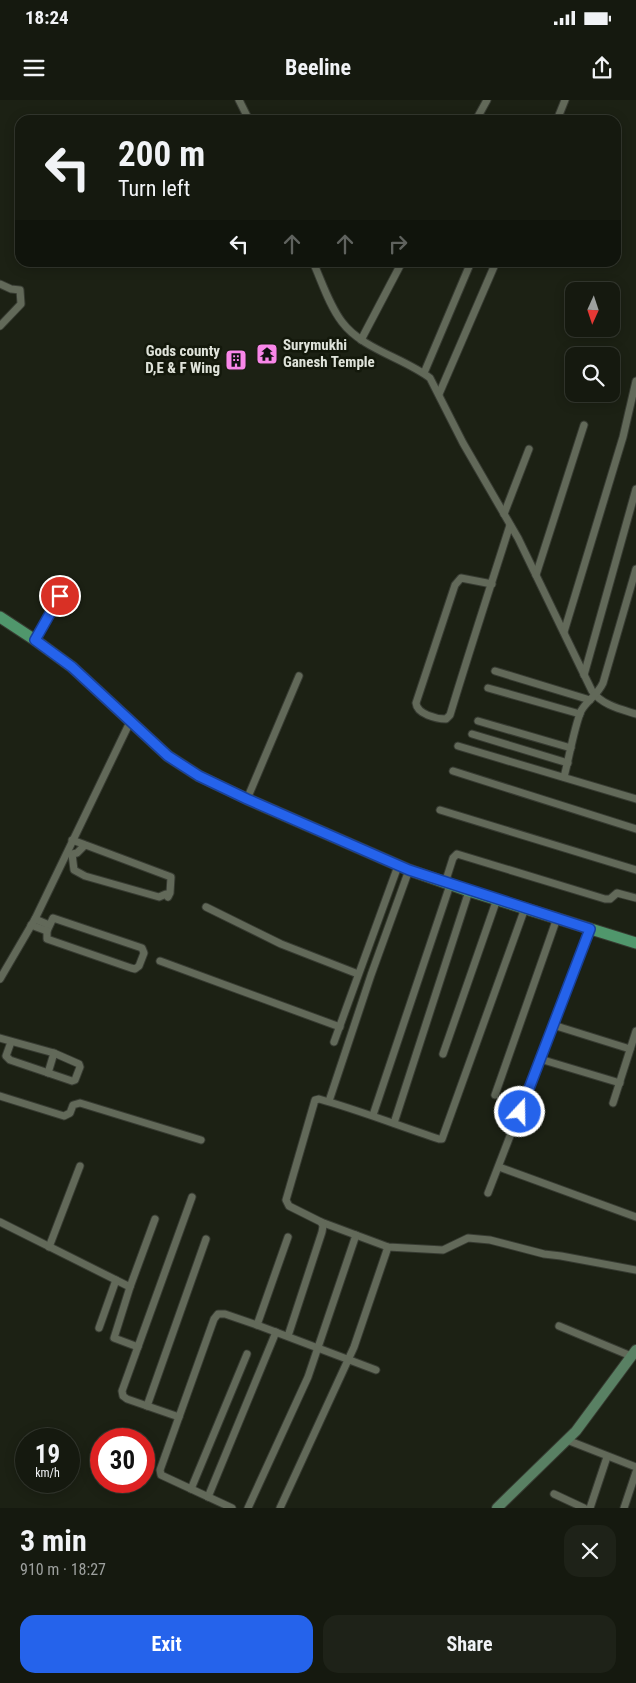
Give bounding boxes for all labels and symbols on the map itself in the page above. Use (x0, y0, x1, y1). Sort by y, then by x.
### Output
north arrow (565, 282, 620, 338)
place label: Surymukhi Ganesh Temple (283, 336, 375, 371)
place label: Gods county D,E & F Wing (145, 342, 220, 377)
temple icon: Surymukhi Ganesh Temple (255, 342, 279, 366)
building icon: Gods county D,E & F Wing (224, 348, 248, 372)
pin (39, 575, 81, 617)
position arrow (493, 1085, 545, 1137)
speed limit sign: 30 (90, 1428, 155, 1493)

